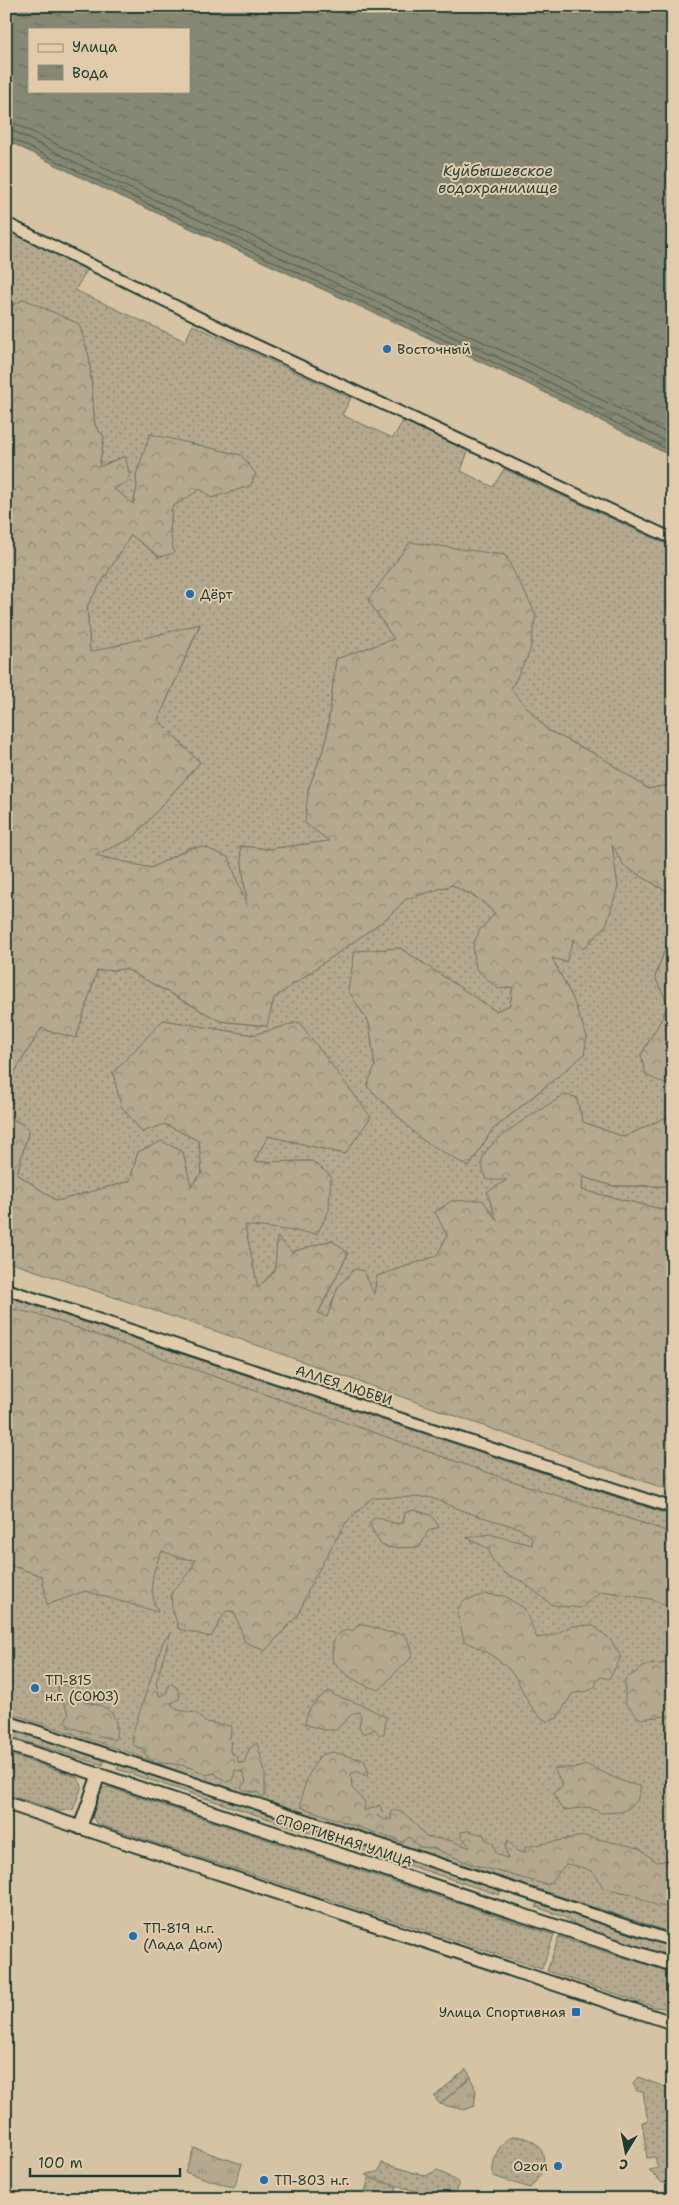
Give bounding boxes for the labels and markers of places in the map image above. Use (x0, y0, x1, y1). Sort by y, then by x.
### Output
place label: Восточный (397, 340, 471, 358)
marker: Восточный (381, 343, 393, 355)
place label: Дёрт (200, 585, 234, 603)
marker: Дёрт (184, 588, 196, 600)
place label: ТП-815 н.г. (СОЮЗ) (45, 1671, 119, 1705)
marker: ТП-815 н.г. (СОЮЗ) (29, 1682, 41, 1694)
place label: ТП-819 н.г. (Лада Дом) (143, 1919, 223, 1953)
marker: ТП-819 н.г. (Лада Дом) (127, 1930, 139, 1942)
place label: Улица Спортивная (439, 2003, 566, 2021)
marker: Улица Спортивная (570, 2006, 582, 2018)
place label: Ozon (513, 2157, 548, 2175)
marker: Ozon (552, 2160, 564, 2172)
place label: ТП-803 н.г. (274, 2171, 349, 2189)
marker: ТП-803 н.г. (258, 2174, 270, 2186)

